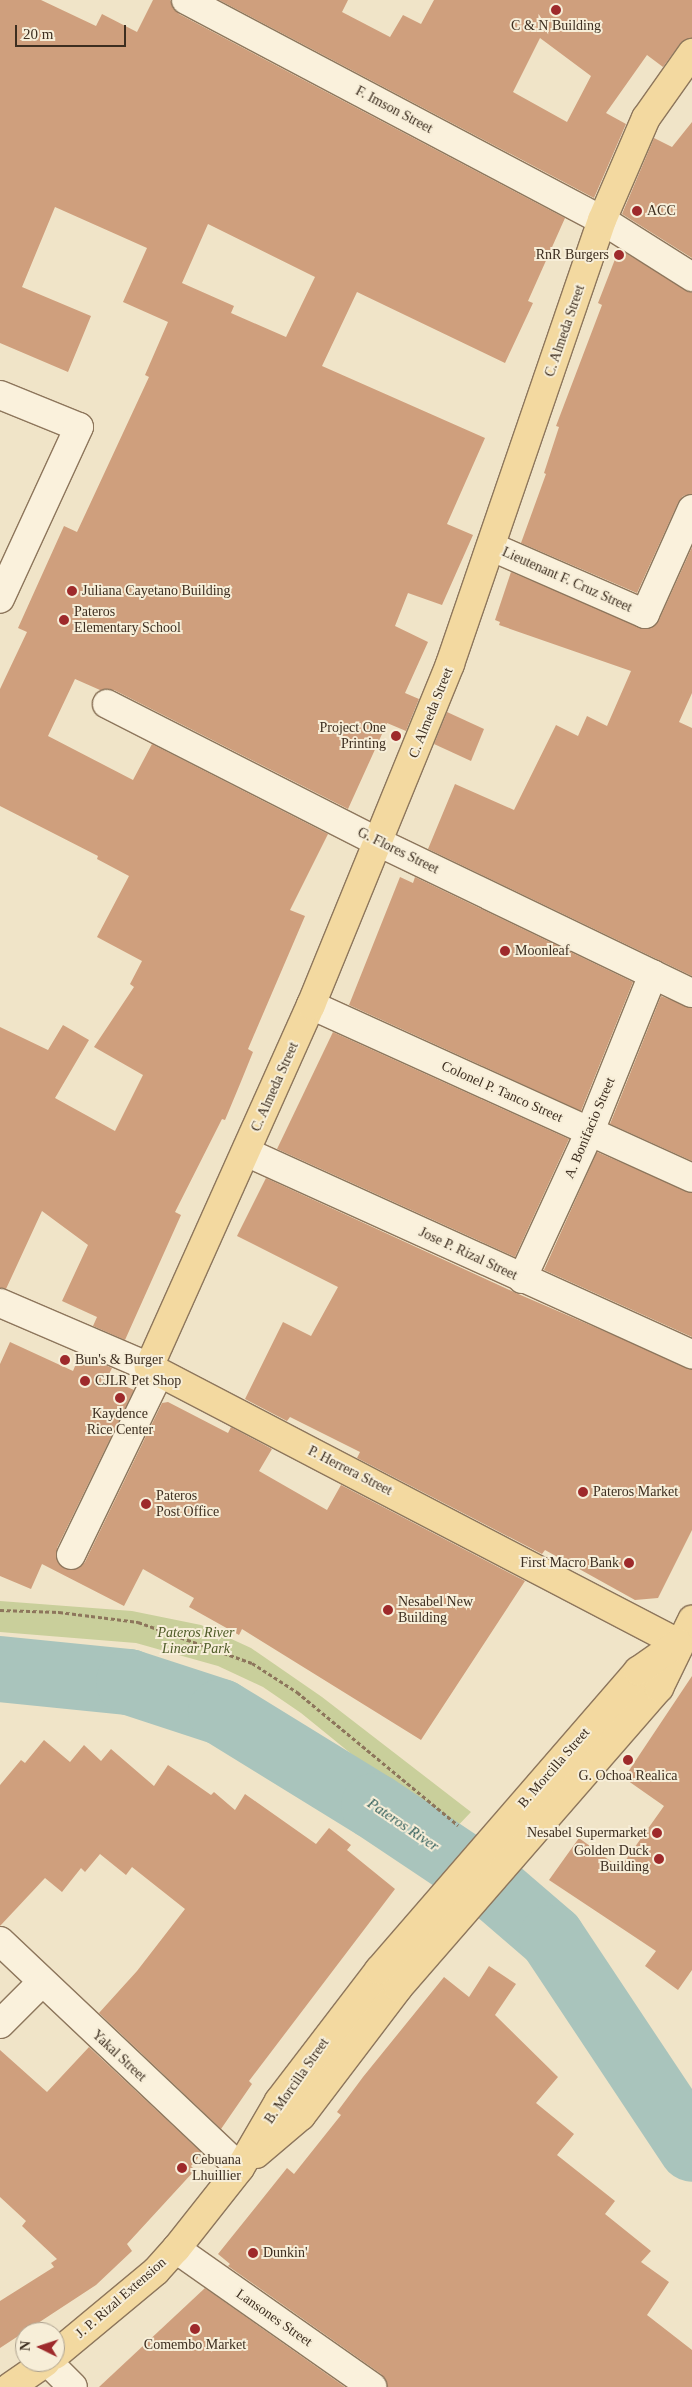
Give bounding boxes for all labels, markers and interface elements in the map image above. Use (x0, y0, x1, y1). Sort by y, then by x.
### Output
marker: C & N Building (550, 4, 562, 16)
scale bar (18, 15, 129, 47)
place label: C & N Building (511, 18, 601, 34)
text: 20 m (23, 26, 53, 42)
street label: F. Imson Street (353, 83, 435, 137)
place label: ACC (647, 203, 676, 219)
marker: ACC (631, 205, 643, 217)
place label: RnR Burgers (536, 247, 609, 263)
marker: RnR Burgers (613, 249, 625, 261)
street label: C. Almeda Street (541, 282, 589, 380)
street label: Lieutenant F. Cruz Street (499, 544, 635, 616)
place label: Juliana Cayetano Building (82, 583, 231, 599)
marker: Juliana Cayetano Building (66, 585, 78, 597)
place label: Pateros Elementary School (74, 604, 181, 636)
marker: Pateros Elementary School (58, 614, 70, 626)
street label: C. Almeda Street (405, 665, 457, 761)
place label: Project One Printing (320, 720, 386, 752)
marker: Project One Printing (390, 730, 402, 742)
street label: G. Flores Street (355, 824, 441, 878)
place label: Moonleaf (515, 943, 569, 959)
marker: Moonleaf (499, 945, 511, 957)
street label: C. Almeda Street (248, 1039, 302, 1135)
street label: Colonel P. Tanco Street (439, 1058, 565, 1126)
street label: A. Bonifacio Street (561, 1075, 619, 1181)
street label: Jose P. Rizal Street (416, 1224, 520, 1284)
place label: Bun's & Burger (75, 1352, 163, 1368)
marker: Bun's & Burger (59, 1354, 71, 1366)
place label: CJLR Pet Shop (95, 1373, 181, 1389)
marker: CJLR Pet Shop (79, 1375, 91, 1387)
marker: Kaydence Rice Center (114, 1392, 126, 1404)
place label: Kaydence Rice Center (87, 1406, 153, 1438)
street label: P. Herrera Street (305, 1443, 395, 1499)
place label: Pateros Market (593, 1484, 678, 1500)
marker: Pateros Market (577, 1486, 589, 1498)
place label: Pateros Post Office (156, 1488, 219, 1520)
marker: Pateros Post Office (140, 1498, 152, 1510)
place label: First Macro Bank (520, 1555, 619, 1571)
marker: First Macro Bank (623, 1557, 635, 1569)
place label: Nesabel New Building (398, 1594, 473, 1626)
marker: Nesabel New Building (382, 1604, 394, 1616)
park label: Pateros River Linear Park (158, 1625, 234, 1658)
street label: B. Morcilla Street (515, 1724, 593, 1812)
marker: G. Ochoa Realica (622, 1754, 634, 1766)
place label: G. Ochoa Realica (578, 1768, 678, 1784)
water label: Pateros River (364, 1795, 442, 1855)
place label: Nesabel Supermarket (527, 1825, 647, 1841)
marker: Nesabel Supermarket (651, 1827, 663, 1839)
place label: Golden Duck Building (574, 1843, 649, 1875)
marker: Golden Duck Building (653, 1853, 665, 1865)
street label: Yakal Street (88, 2027, 150, 2085)
street label: B. Morcilla Street (261, 2035, 333, 2127)
place label: Cebuana Lhuillier (192, 2152, 241, 2184)
marker: Cebuana Lhuillier (176, 2162, 188, 2174)
place label: Dunkin' (263, 2245, 308, 2261)
marker: Dunkin' (247, 2247, 259, 2259)
street label: J. P. Rizal Extension (72, 2254, 170, 2342)
street label: Lansones Street (233, 2286, 315, 2350)
north arrow (15, 2322, 65, 2372)
marker: Comembo Market (189, 2323, 201, 2335)
place label: Comembo Market (144, 2337, 246, 2353)
text: N (18, 2340, 33, 2352)

